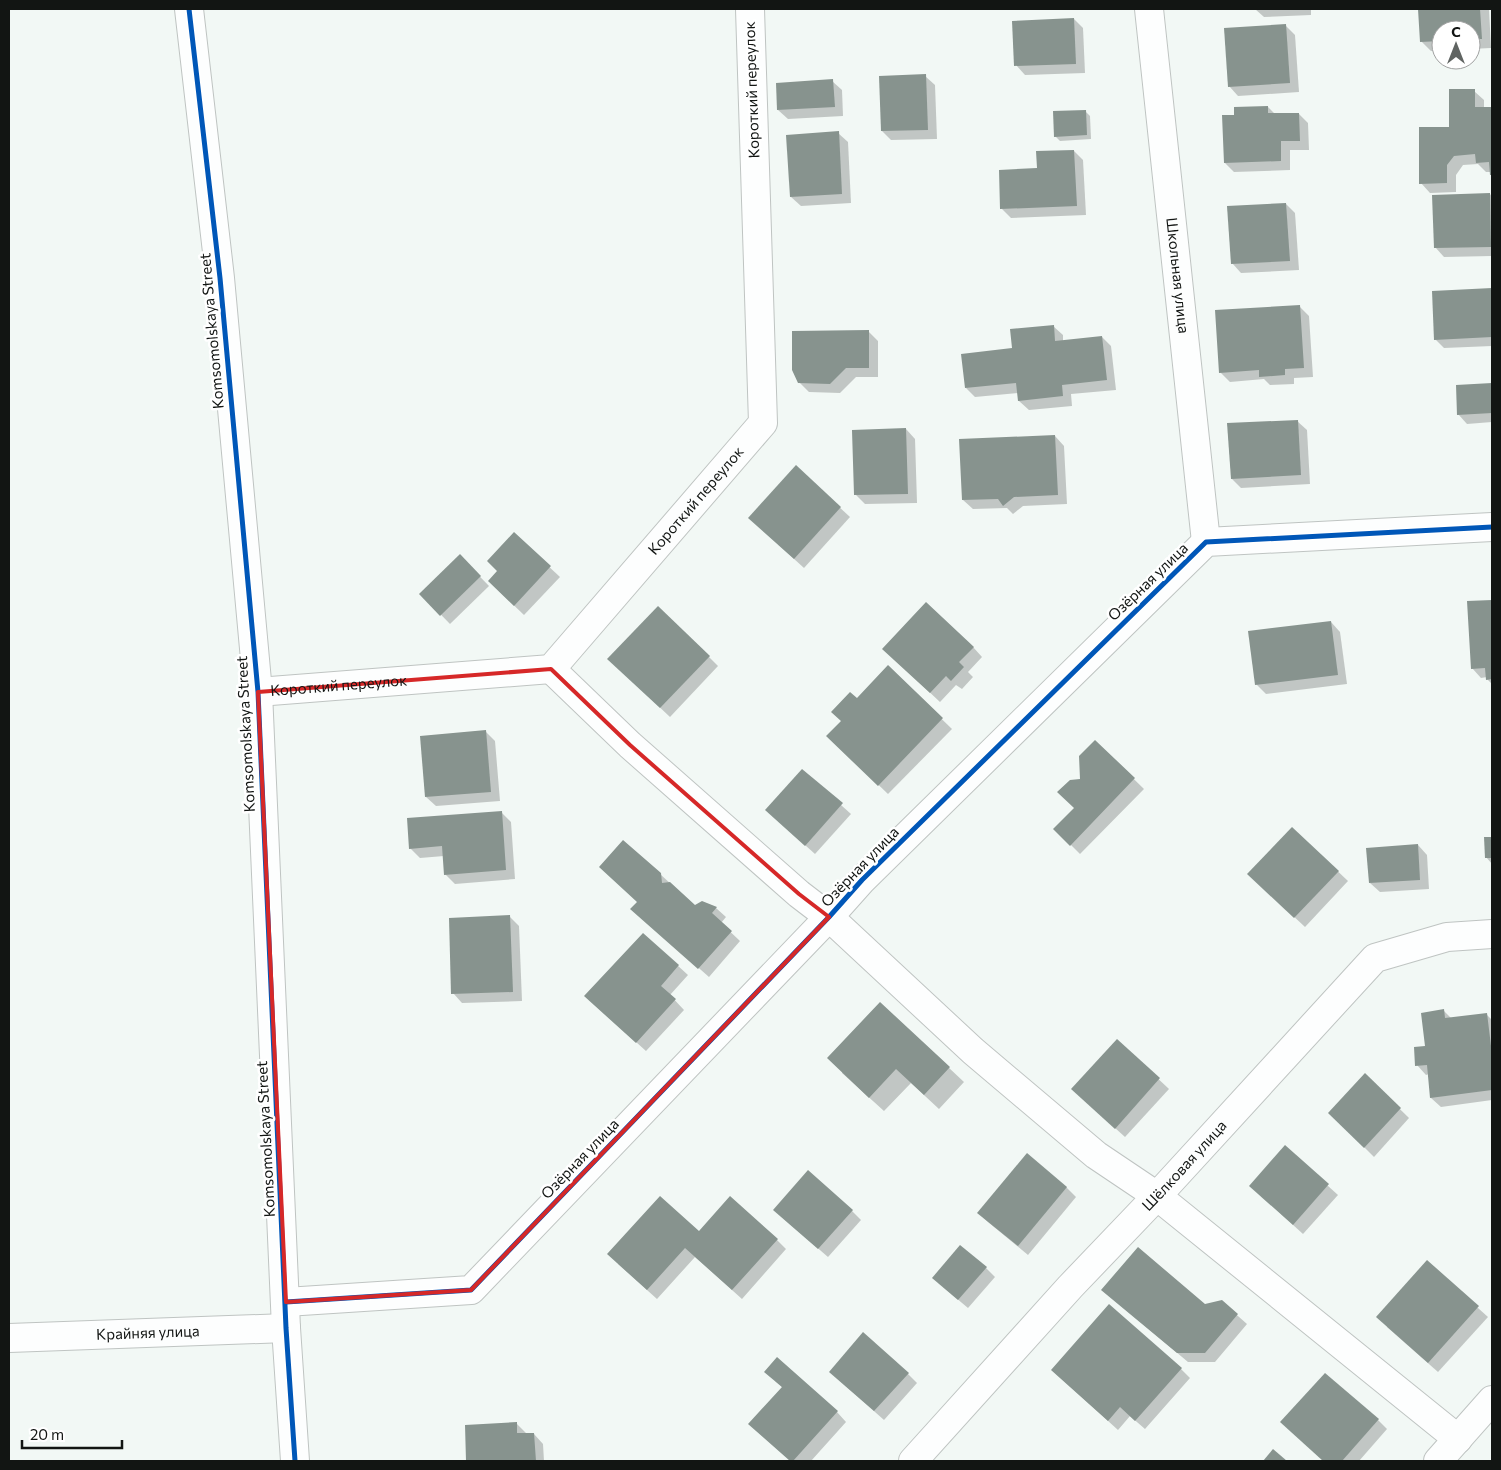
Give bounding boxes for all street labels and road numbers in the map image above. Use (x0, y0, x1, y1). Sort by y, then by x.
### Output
street label: Короткий переулок (740, 21, 762, 159)
street label: Школьная улица (1163, 216, 1194, 334)
street label: Komsomolskaya Street (195, 252, 227, 410)
street label: Короткий переулок (644, 442, 747, 558)
street label: Озёрная улица (1104, 539, 1191, 624)
street label: Komsomolskaya Street (232, 655, 258, 813)
street label: Короткий переулок (270, 670, 408, 699)
street label: Озёрная улица (817, 823, 902, 910)
street label: Komsomolskaya Street (252, 1060, 278, 1218)
street label: Озёрная улица (537, 1115, 622, 1202)
street label: Шёлковая улица (1138, 1116, 1230, 1214)
street label: Крайняя улица (96, 1321, 200, 1343)

